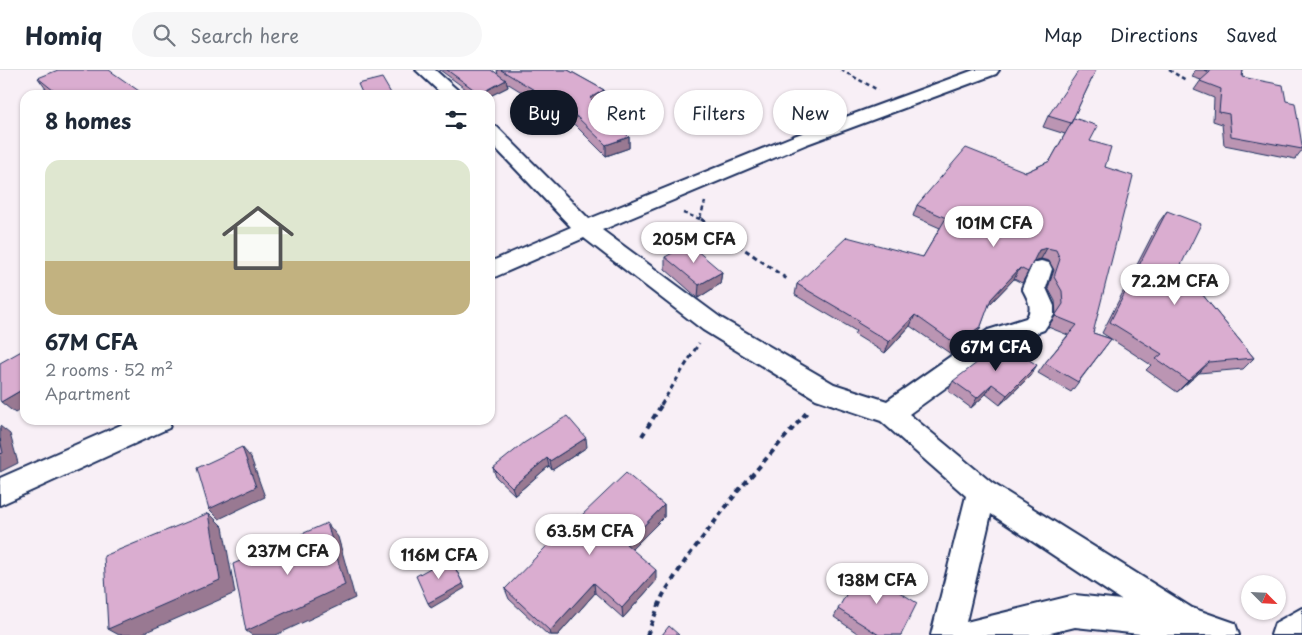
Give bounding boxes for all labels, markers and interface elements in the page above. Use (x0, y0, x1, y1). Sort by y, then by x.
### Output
search box (132, 12, 482, 57)
text: Homiq (25, 17, 102, 53)
icon: search (150, 21, 178, 49)
text: Search here (190, 21, 299, 49)
text: Map (1044, 21, 1082, 48)
text: Directions (1110, 21, 1198, 48)
text: Saved (1226, 21, 1277, 48)
chip: Buy (510, 90, 578, 135)
chip: Rent (588, 90, 664, 135)
chip: Filters (674, 90, 763, 135)
chip: New (773, 90, 847, 135)
text: 8 homes (45, 104, 131, 136)
icon: filters (442, 106, 470, 134)
icon: home (213, 193, 303, 283)
pin: 101M CFA (942, 206, 1046, 248)
text: 101M CFA (955, 210, 1033, 234)
pin: 205M CFA (642, 222, 746, 264)
text: 205M CFA (652, 226, 736, 250)
pin: 72.2M CFA (1118, 264, 1232, 306)
text: 72.2M CFA (1131, 268, 1219, 292)
text: 67M CFA (45, 325, 138, 357)
pin: 67M CFA (950, 330, 1042, 372)
text: 67M CFA (961, 334, 1031, 358)
text: 2 rooms · 52 m² (45, 357, 173, 381)
text: Apartment (45, 381, 130, 405)
pin: 63.5M CFA (533, 514, 647, 556)
text: 63.5M CFA (546, 518, 634, 542)
pin: 237M CFA (236, 534, 340, 576)
text: 237M CFA (247, 538, 329, 562)
pin: 116M CFA (387, 538, 491, 580)
text: 116M CFA (400, 542, 478, 566)
pin: 138M CFA (825, 562, 929, 605)
text: 138M CFA (837, 567, 917, 591)
north arrow (1241, 575, 1286, 620)
map controls (1241, 575, 1286, 620)

